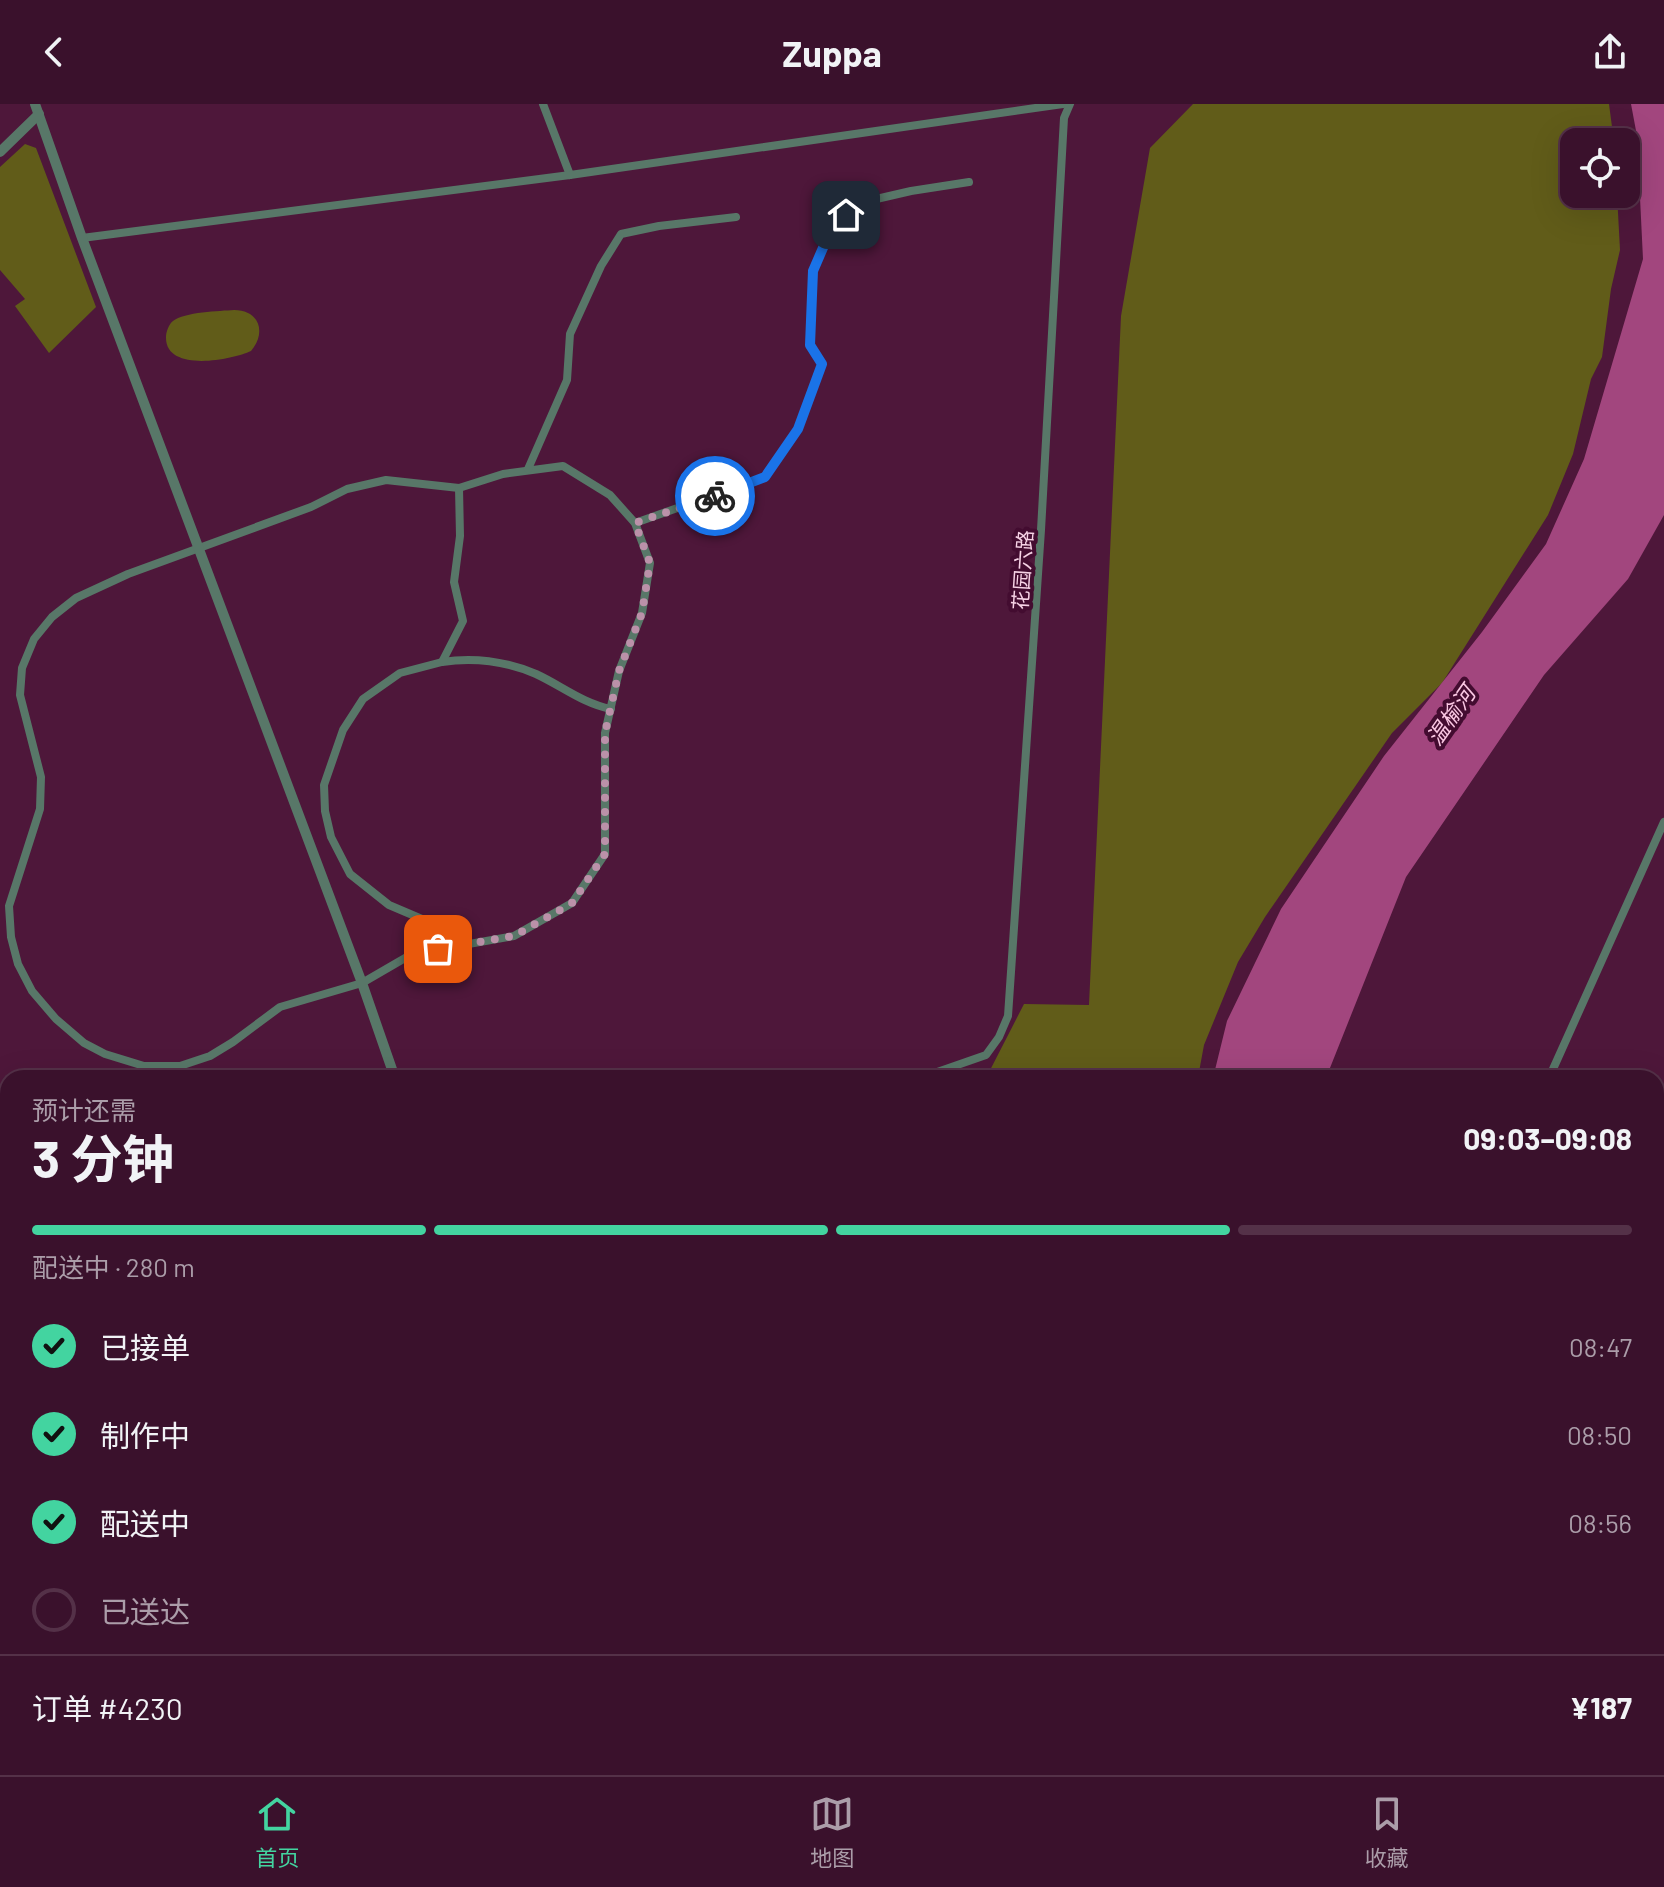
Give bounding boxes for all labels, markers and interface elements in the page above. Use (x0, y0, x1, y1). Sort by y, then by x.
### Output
icon: back (32, 30, 76, 74)
icon: share (1588, 30, 1632, 74)
text: Zuppa (782, 31, 882, 74)
map controls (1560, 128, 1640, 208)
button: locate (1560, 128, 1640, 208)
pin (812, 181, 880, 249)
icon: home (824, 193, 868, 237)
courier (675, 456, 755, 536)
icon: bike (693, 474, 737, 518)
street label: 花园六路 (1007, 529, 1037, 611)
water label: 温榆河 (1420, 677, 1482, 749)
pin (404, 915, 472, 983)
icon: bag (416, 927, 460, 971)
text: 预计还需 (32, 1094, 136, 1125)
text: 09:03–09:08 (1463, 1120, 1632, 1156)
text: 3 分钟 (32, 1126, 174, 1188)
text: 配送中 · 280 m (32, 1251, 195, 1282)
icon: check (32, 1324, 76, 1368)
text: 已接单 (100, 1329, 190, 1365)
text: 08:47 (1569, 1331, 1632, 1362)
icon: check (32, 1412, 76, 1456)
text: 制作中 (100, 1417, 190, 1453)
text: 08:50 (1567, 1419, 1632, 1450)
icon: check (32, 1500, 76, 1544)
text: 配送中 (100, 1505, 190, 1541)
text: 08:56 (1568, 1507, 1632, 1538)
text: 已送达 (100, 1593, 190, 1629)
text: ¥187 (1570, 1689, 1632, 1725)
text: 订单 #4230 (32, 1690, 183, 1726)
tab: 首页 (255, 1792, 299, 1872)
tab: 地图 (810, 1792, 854, 1872)
tab: 收藏 (1365, 1792, 1409, 1872)

